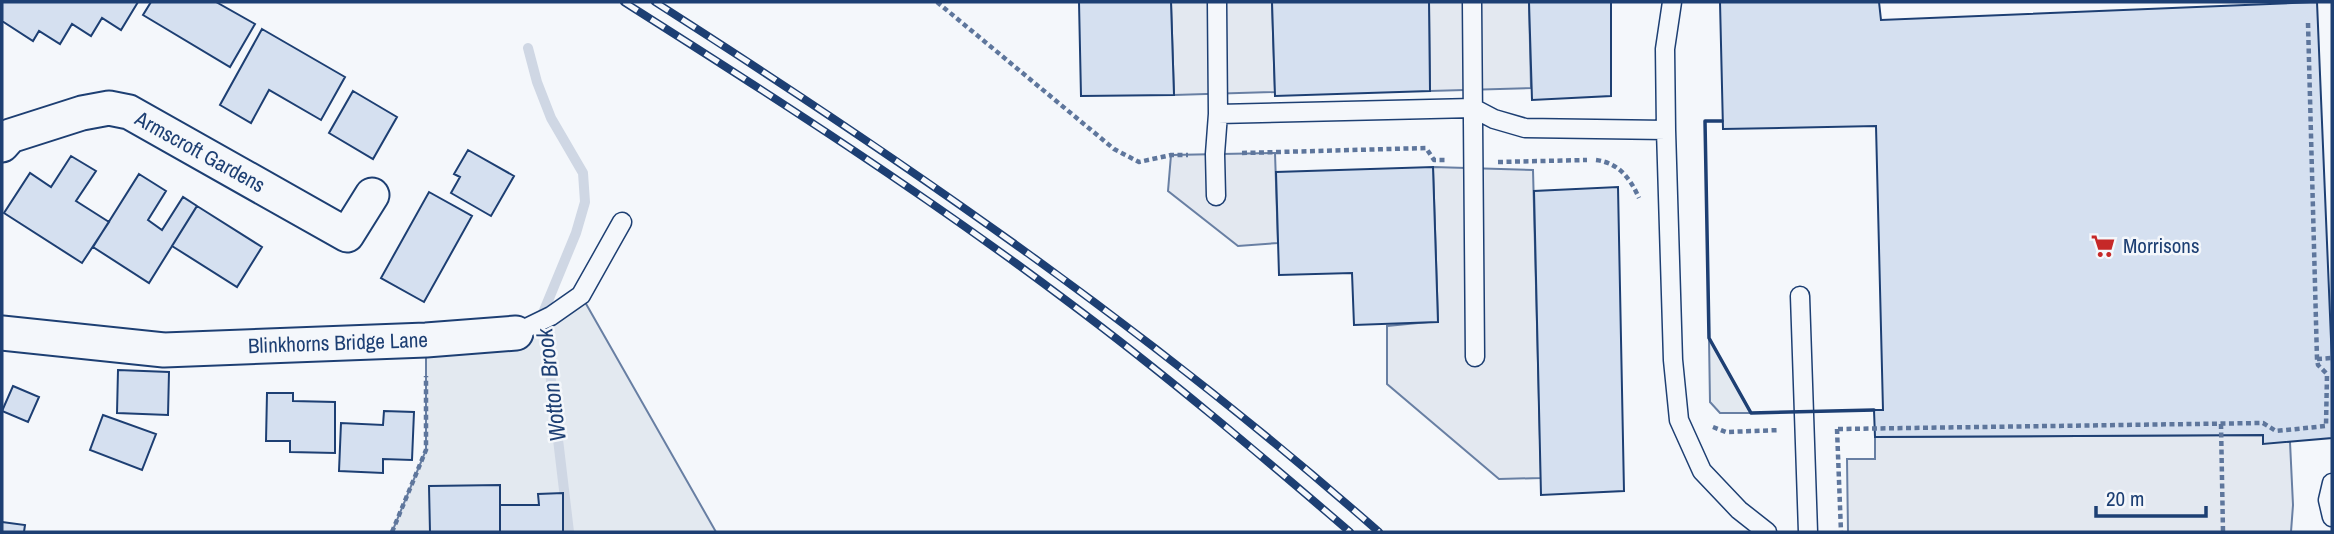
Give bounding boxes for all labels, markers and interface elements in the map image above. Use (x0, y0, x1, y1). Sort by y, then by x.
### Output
street label: Armscroft Gardens (129, 103, 270, 199)
place label: Morrisons (2123, 231, 2200, 260)
supermarket icon: Morrisons (2089, 232, 2117, 260)
street label: Blinkhorns Bridge Lane (248, 325, 428, 360)
water label: Wotton Brook (528, 325, 573, 443)
scale bar (2096, 475, 2206, 518)
text: 20 m (2106, 484, 2144, 513)

